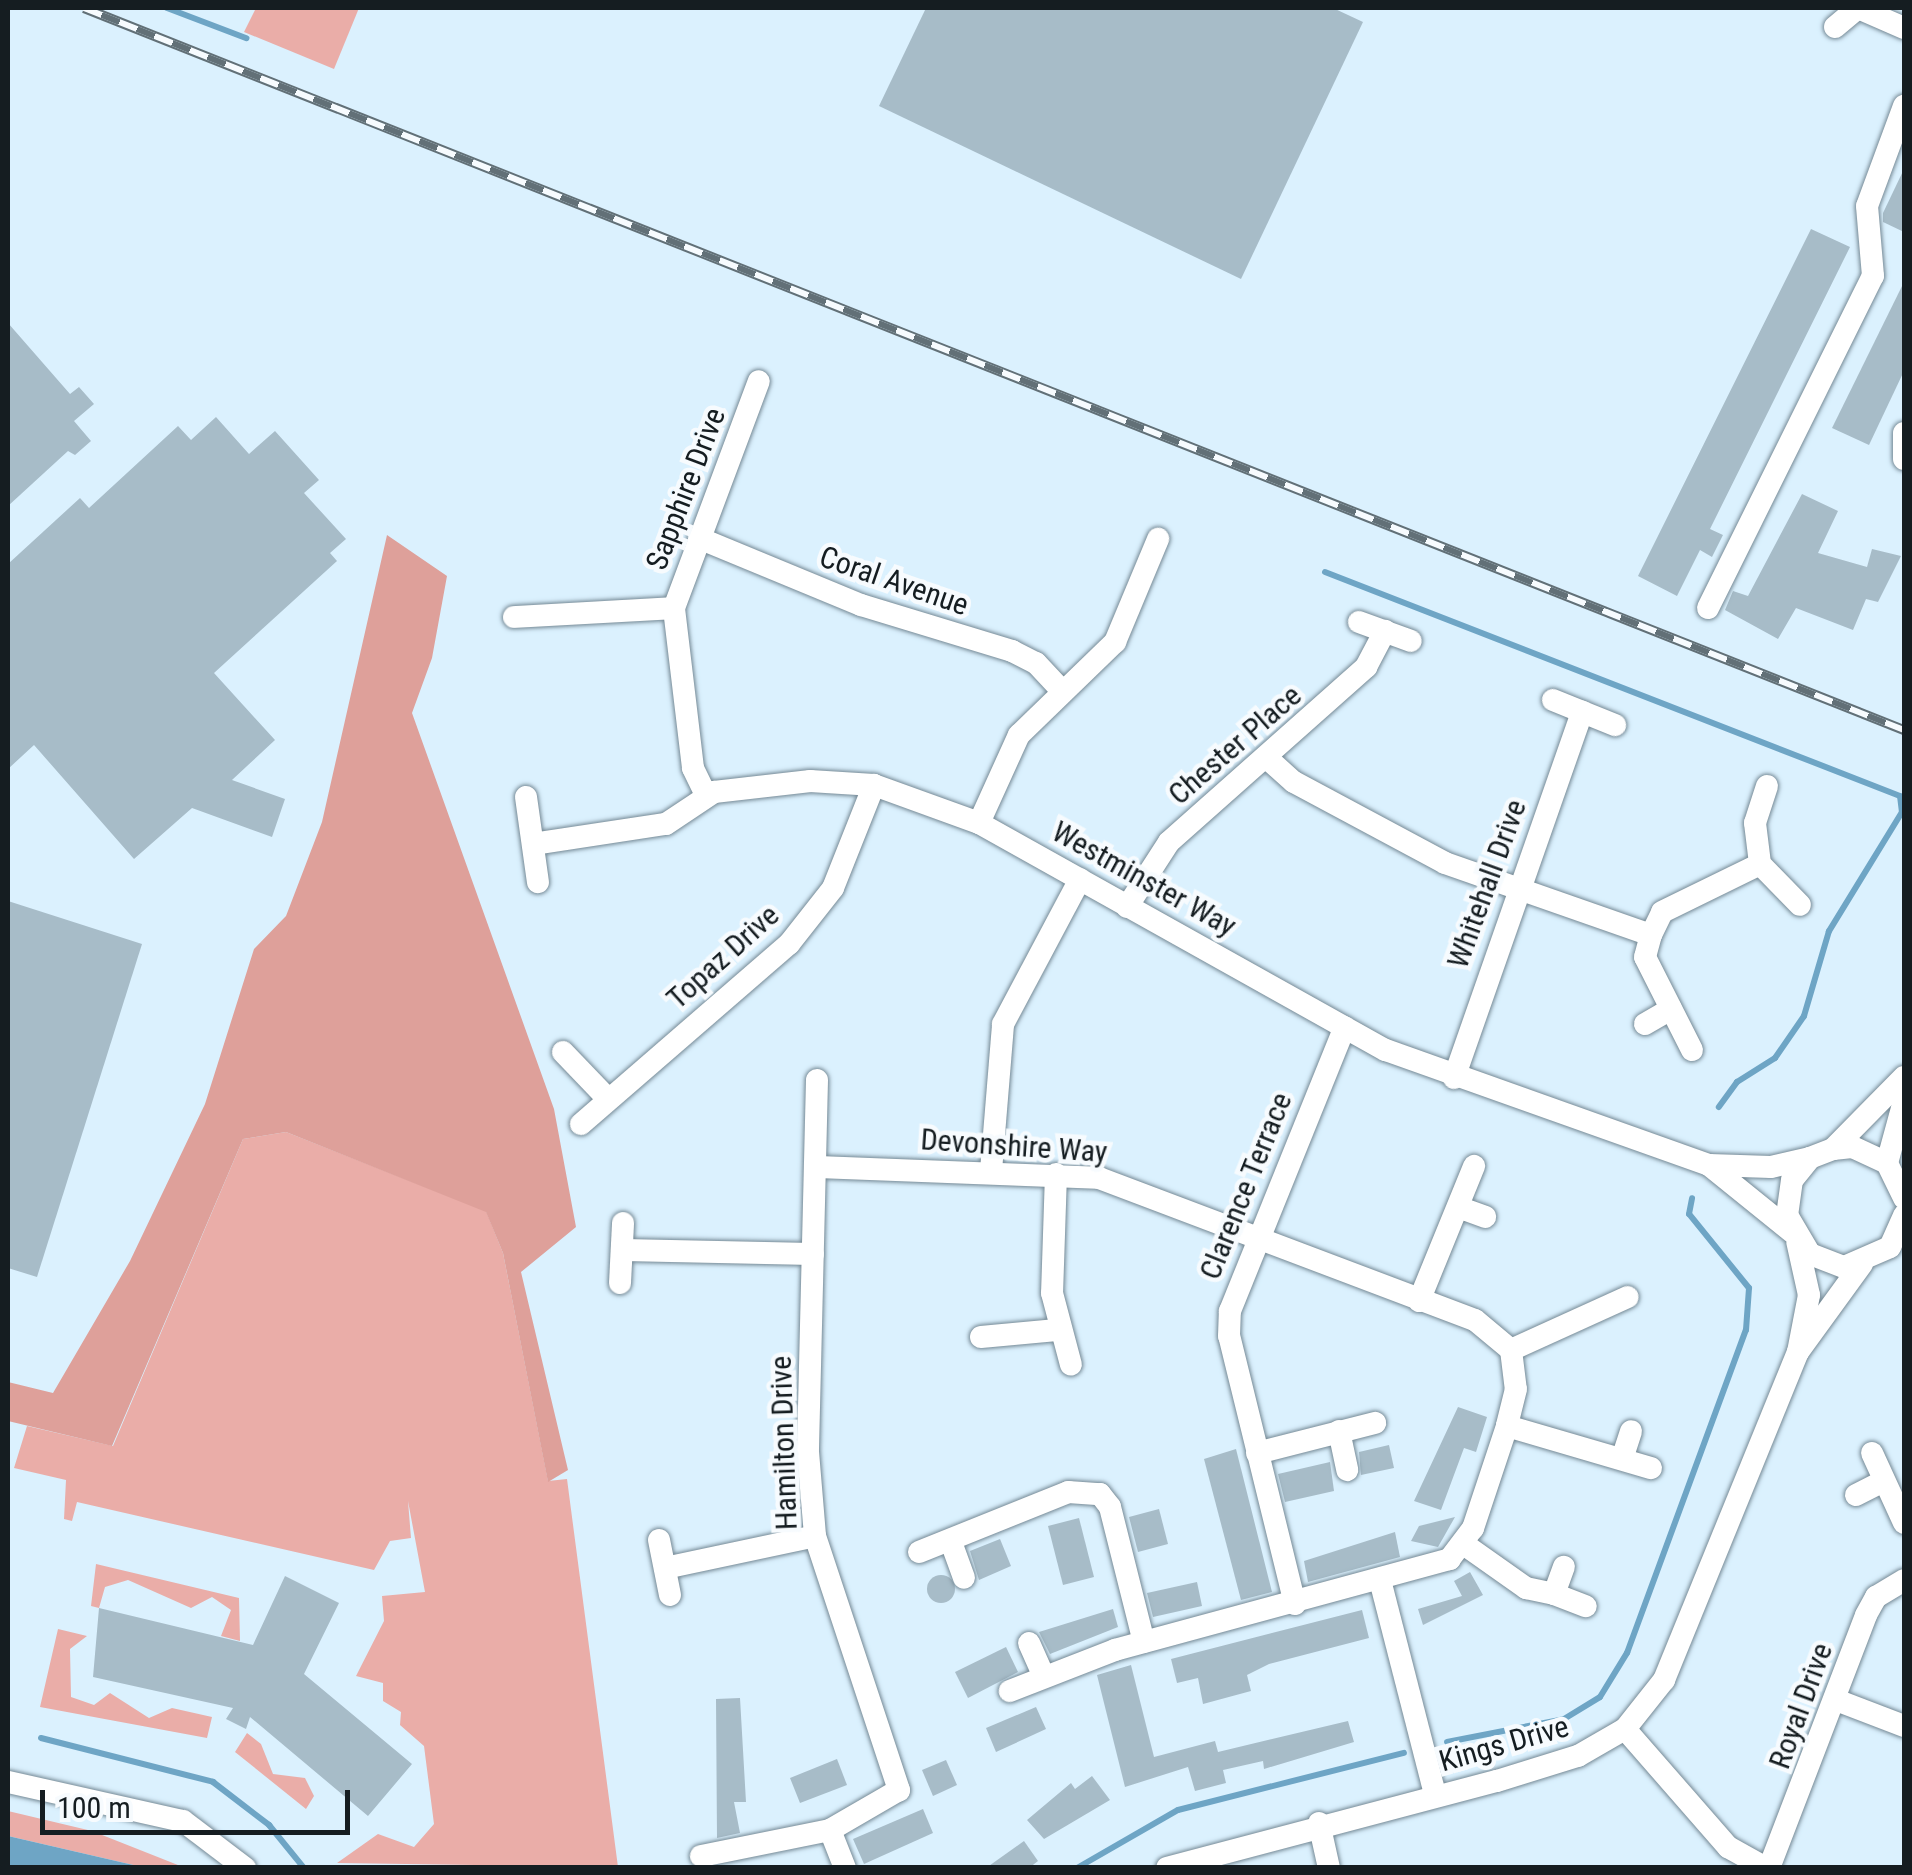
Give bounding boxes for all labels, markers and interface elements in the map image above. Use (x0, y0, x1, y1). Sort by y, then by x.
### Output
street label: Sapphire Drive (639, 403, 733, 575)
street label: Coral Avenue (815, 539, 973, 623)
street label: Chester Place (1161, 678, 1309, 812)
street label: Whitehall Drive (1440, 795, 1534, 973)
street label: Westminster Way (1046, 814, 1242, 944)
street label: Topaz Drive (660, 897, 786, 1017)
street label: Clarence Terrace (1192, 1087, 1300, 1285)
street label: Devonshire Way (919, 1122, 1109, 1170)
street label: Hamilton Drive (763, 1355, 805, 1531)
street label: Royal Drive (1762, 1638, 1840, 1774)
street label: Kings Drive (1435, 1708, 1573, 1780)
scale bar (45, 1770, 355, 1832)
text: 100 m (57, 1790, 131, 1825)

